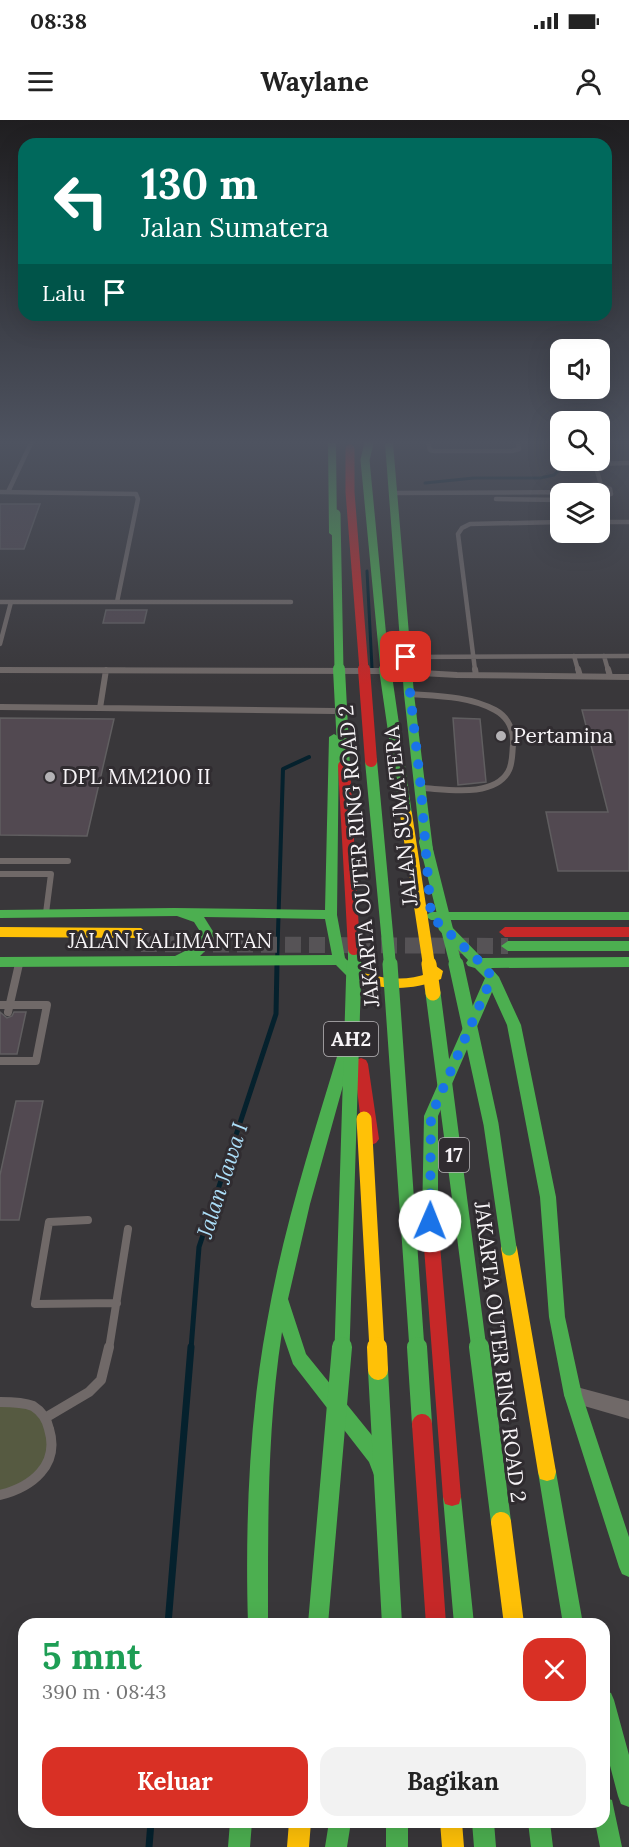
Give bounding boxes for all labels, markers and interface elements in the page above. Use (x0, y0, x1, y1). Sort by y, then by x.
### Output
text: 08:38 (30, 7, 87, 35)
text: Waylane (260, 64, 369, 98)
icon: menu (24, 65, 57, 98)
icon: person (572, 65, 605, 98)
text: 130 m (141, 157, 258, 211)
icon: left (42, 162, 120, 240)
text: Jalan Sumatera (141, 210, 329, 244)
icon: arrive (98, 276, 131, 309)
text: Lalu (42, 279, 86, 307)
map controls (550, 339, 610, 543)
button: sound (550, 339, 610, 399)
button: search (550, 411, 610, 471)
button: layers (550, 483, 610, 543)
pin (380, 631, 431, 682)
icon: arrive (389, 640, 422, 673)
street label: JAKARTA OUTER RING ROAD 2 (332, 704, 385, 1009)
place label: Pertamina (513, 722, 614, 749)
street label: JALAN SUMATERA (378, 724, 423, 908)
marker: Pertamina (494, 729, 508, 743)
place label: DPL MM2100 II (62, 763, 211, 790)
marker: DPL MM2100 II (43, 770, 57, 784)
street label: JALAN KALIMANTAN (67, 927, 272, 954)
road number: AH2 (324, 1022, 378, 1056)
water label: Jalan Jawa I (190, 1119, 254, 1242)
road number: 17 (439, 1138, 469, 1172)
position arrow (398, 1189, 462, 1253)
street label: JAKARTA OUTER RING ROAD 2 (469, 1199, 532, 1504)
text: 5 mnt (42, 1633, 142, 1679)
button: close (523, 1638, 586, 1701)
text: 390 m · 08:43 (42, 1679, 166, 1704)
button: Keluar (42, 1747, 308, 1816)
button: Bagikan (320, 1747, 586, 1816)

